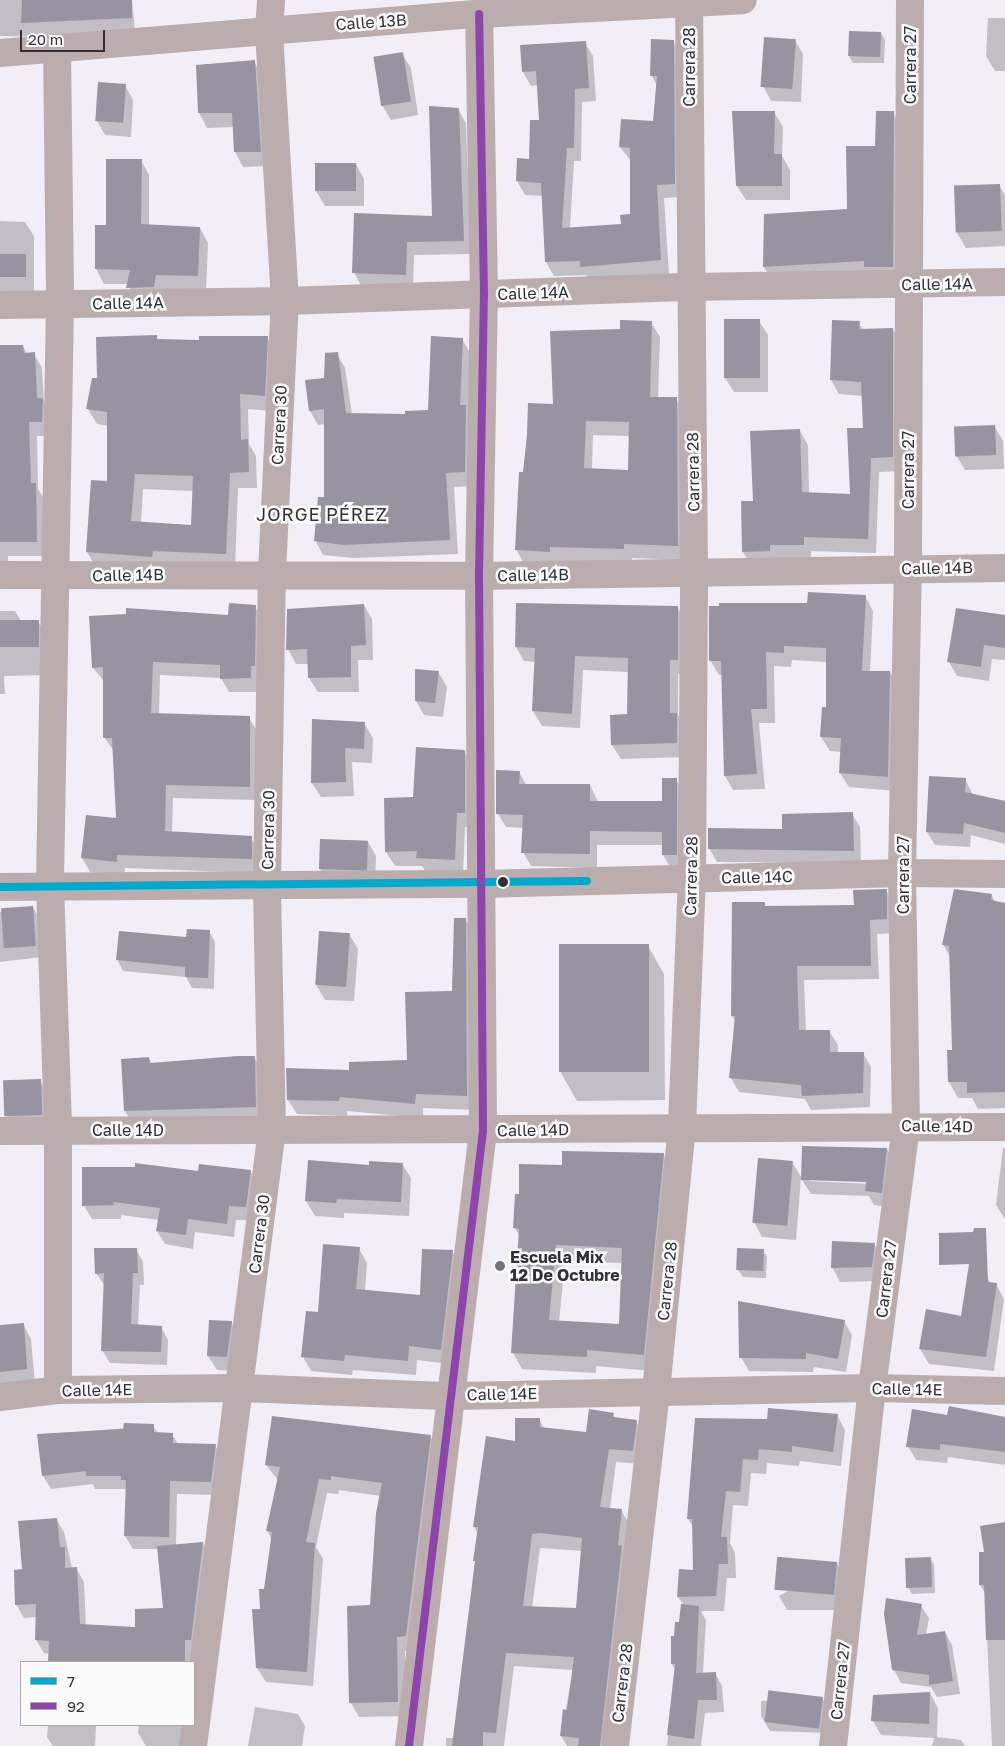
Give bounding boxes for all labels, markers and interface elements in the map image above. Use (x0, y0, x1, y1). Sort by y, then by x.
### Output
street label: Calle 13B (335, 10, 407, 34)
scale bar (22, 20, 108, 52)
street label: Carrera 27 (900, 26, 920, 104)
street label: Carrera 28 (679, 27, 699, 107)
text: 20 m (28, 30, 63, 48)
street label: Calle 14A (901, 274, 973, 294)
street label: Calle 14A (497, 282, 569, 304)
street label: Calle 14A (92, 293, 164, 313)
street label: Carrera 30 (267, 385, 291, 465)
street label: Carrera 27 (898, 431, 918, 509)
street label: Carrera 28 (683, 432, 703, 512)
district label: JORGE PÉREZ (255, 503, 389, 525)
street label: Calle 14B (901, 558, 973, 578)
street label: Calle 14B (92, 565, 164, 585)
street label: Calle 14B (497, 565, 569, 585)
street label: Carrera 30 (258, 790, 278, 870)
street label: Carrera 28 (681, 836, 701, 916)
street label: Carrera 27 (893, 836, 913, 914)
street label: Calle 14C (721, 867, 793, 887)
unlabelled marker (498, 877, 508, 887)
street label: Calle 14D (901, 1116, 973, 1136)
street label: Calle 14D (92, 1120, 164, 1140)
street label: Calle 14D (497, 1120, 569, 1140)
street label: Carrera 30 (245, 1193, 273, 1275)
street label: Carrera 27 (872, 1239, 900, 1319)
street label: Carrera 28 (653, 1240, 681, 1322)
place label: Escuela Mix 12 De Octubre (510, 1247, 620, 1285)
marker: Escuela Mix 12 De Octubre (494, 1260, 506, 1272)
street label: Calle 14E (872, 1379, 942, 1399)
street label: Calle 14E (62, 1380, 132, 1400)
street label: Calle 14E (467, 1384, 537, 1404)
street label: Carrera 27 (826, 1641, 854, 1721)
street label: Carrera 28 (608, 1642, 636, 1724)
legend (20, 1661, 195, 1726)
text: 7 (67, 1672, 75, 1690)
text: 92 (67, 1697, 85, 1715)

